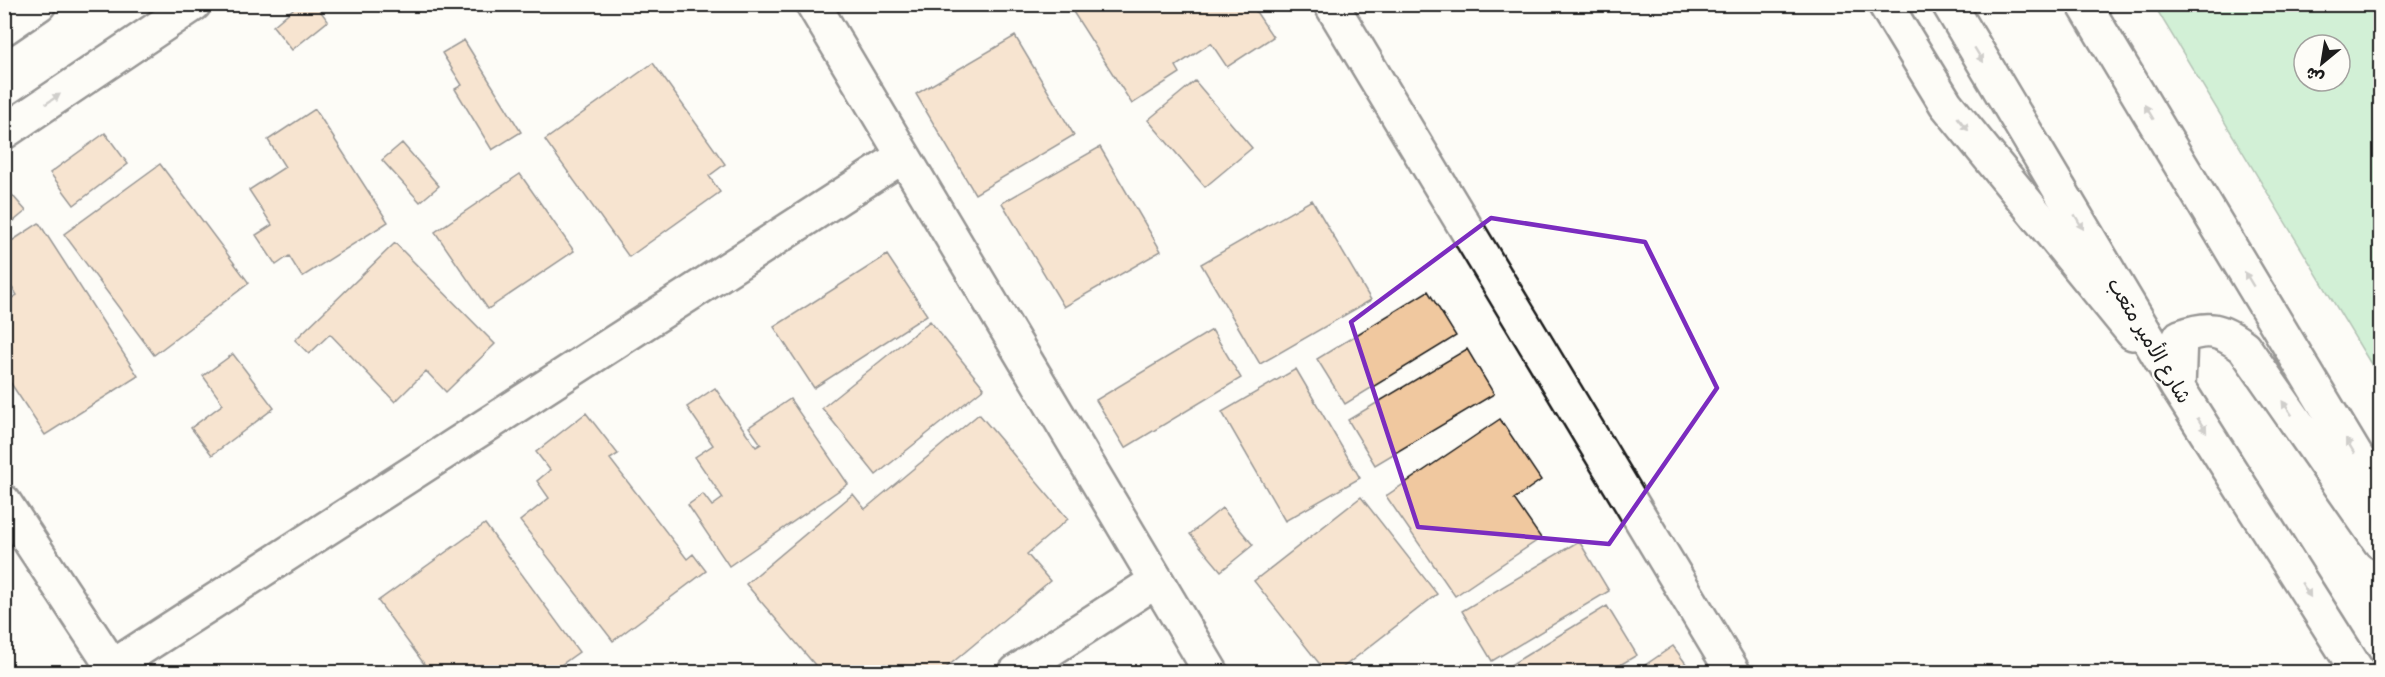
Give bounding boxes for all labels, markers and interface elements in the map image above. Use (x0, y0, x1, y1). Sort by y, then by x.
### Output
north arrow (2292, 33, 2352, 93)
one-way arrow (1973, 47, 1984, 63)
text: ش (2301, 62, 2328, 90)
one-way arrow (45, 94, 61, 105)
one-way arrow (2143, 104, 2154, 120)
one-way arrow (1956, 116, 1969, 132)
one-way arrow (2074, 214, 2084, 231)
one-way arrow (2244, 271, 2255, 287)
street label: شارع الأمير متعب (2101, 272, 2198, 409)
one-way arrow (2281, 400, 2293, 416)
one-way arrow (2196, 417, 2207, 433)
one-way arrow (2345, 438, 2356, 454)
one-way arrow (2300, 581, 2311, 598)

